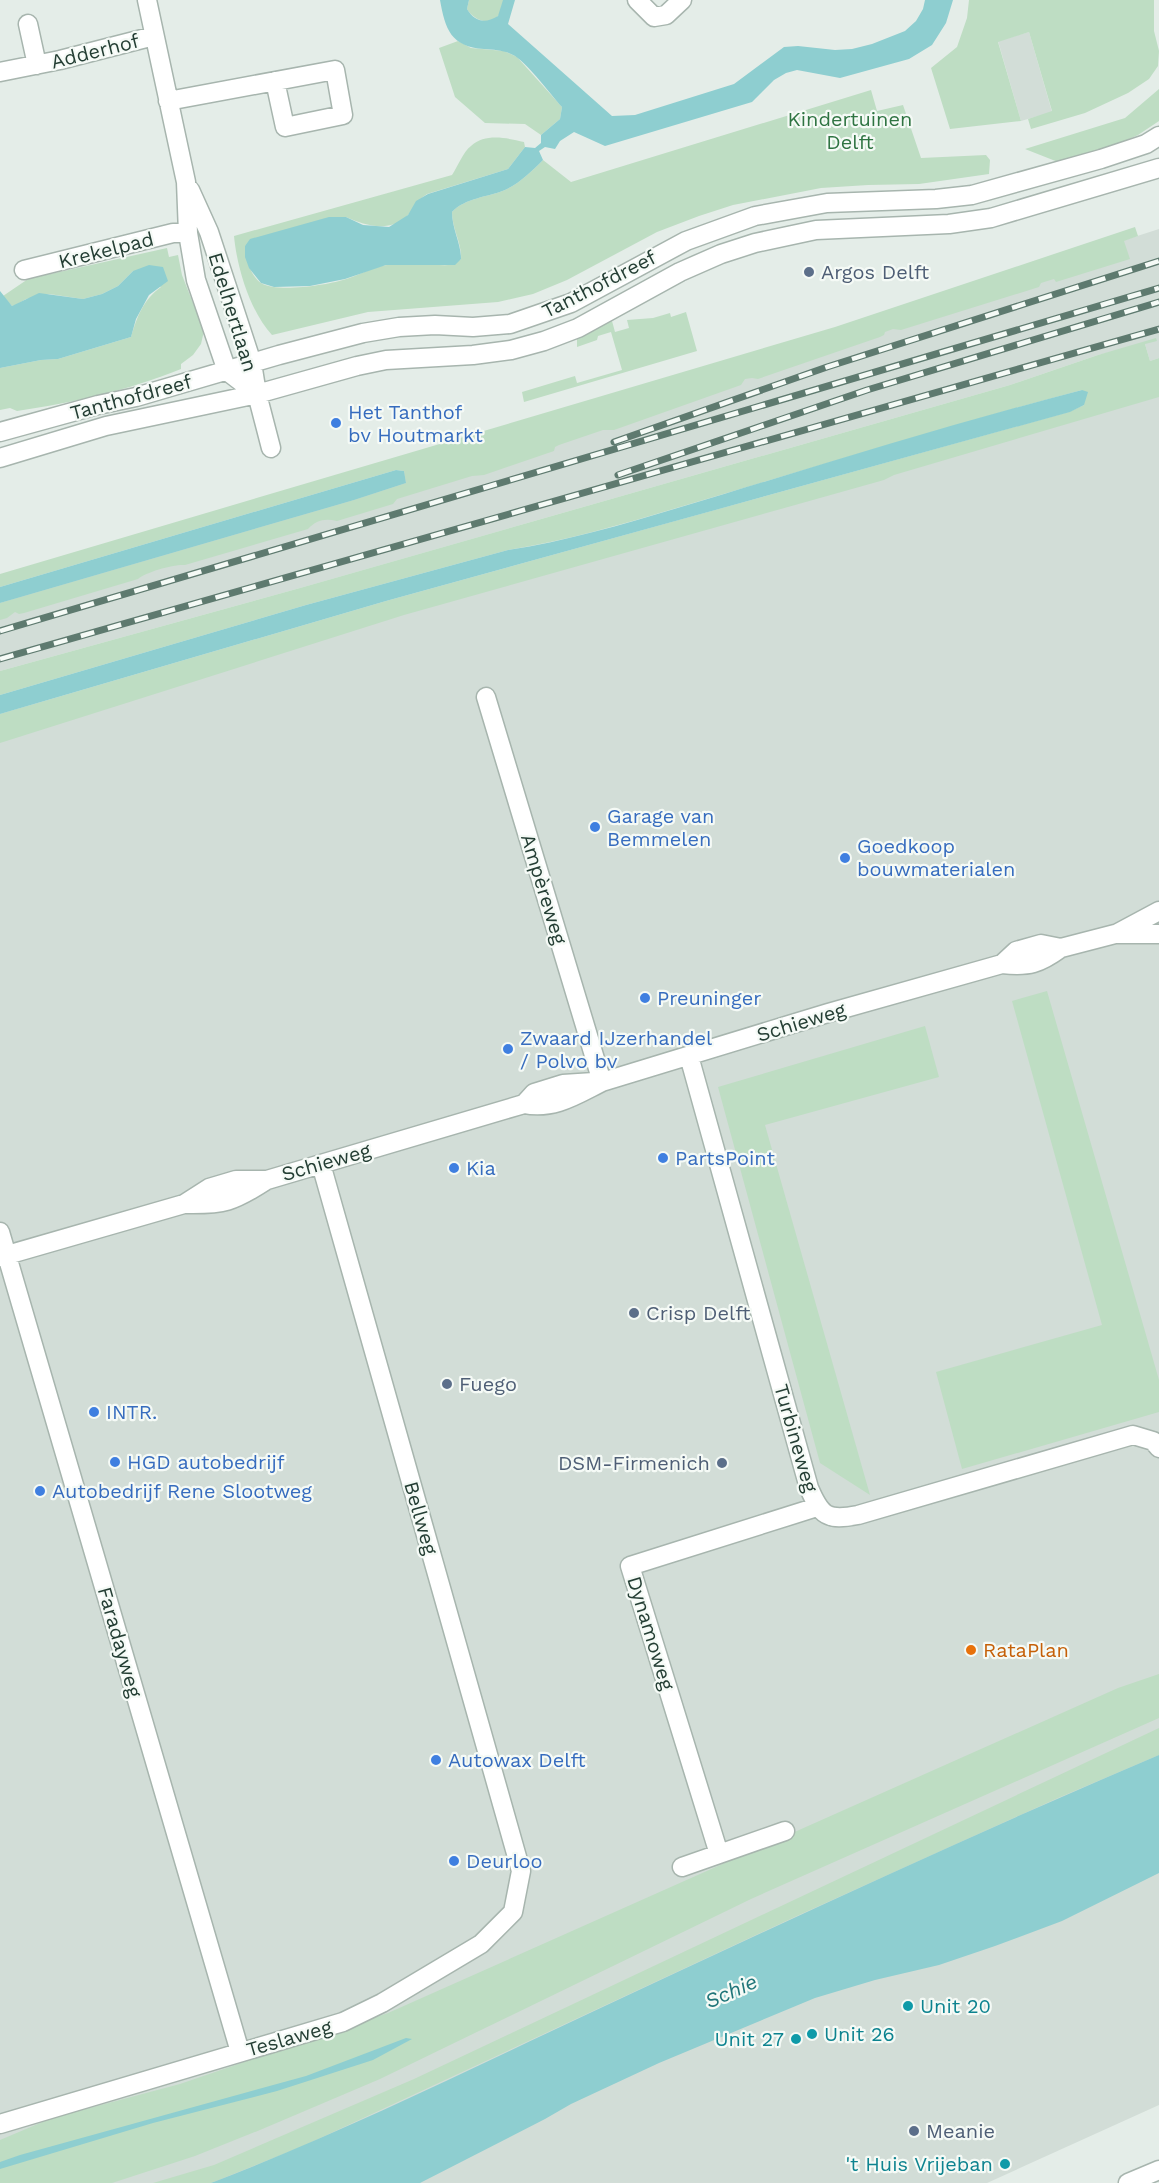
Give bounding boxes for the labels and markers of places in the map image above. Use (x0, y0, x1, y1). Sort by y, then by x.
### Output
place label: Argos Delft (821, 260, 930, 284)
marker: Argos Delft (802, 265, 816, 279)
place label: Het Tanthof bv Houtmarkt (348, 400, 483, 447)
marker: Het Tanthof bv Houtmarkt (329, 416, 343, 430)
place label: Garage van Bemmelen (607, 804, 714, 851)
marker: Garage van Bemmelen (588, 820, 602, 834)
place label: Goedkoop bouwmaterialen (857, 834, 1015, 881)
marker: Goedkoop bouwmaterialen (838, 851, 852, 865)
place label: Preuninger (657, 986, 761, 1010)
marker: Preuninger (638, 991, 652, 1005)
place label: Zwaard IJzerhandel / Polvo bv (520, 1026, 712, 1073)
marker: Zwaard IJzerhandel / Polvo bv (501, 1042, 515, 1056)
place label: PartsPoint (675, 1146, 775, 1170)
marker: PartsPoint (656, 1151, 670, 1165)
place label: Kia (466, 1156, 496, 1180)
marker: Kia (447, 1161, 461, 1175)
place label: Crisp Delft (646, 1301, 751, 1325)
marker: Crisp Delft (627, 1306, 641, 1320)
place label: Fuego (459, 1372, 517, 1396)
marker: Fuego (440, 1377, 454, 1391)
place label: INTR. (106, 1400, 157, 1424)
marker: INTR. (87, 1405, 101, 1419)
place label: HGD autobedrijf (127, 1450, 285, 1474)
place label: DSM-Firmenich (558, 1451, 710, 1475)
marker: HGD autobedrijf (108, 1455, 122, 1469)
marker: DSM-Firmenich (715, 1456, 729, 1470)
place label: Autobedrijf Rene Slootweg (52, 1479, 312, 1503)
marker: Autobedrijf Rene Slootweg (33, 1484, 47, 1498)
place label: RataPlan (983, 1638, 1069, 1662)
marker: RataPlan (964, 1643, 978, 1657)
place label: Autowax Delft (448, 1748, 586, 1772)
marker: Autowax Delft (429, 1753, 443, 1767)
place label: Deurloo (466, 1849, 543, 1873)
marker: Deurloo (447, 1854, 461, 1868)
place label: Unit 20 (920, 1994, 991, 2018)
marker: Unit 20 (901, 1999, 915, 2013)
place label: Unit 26 (824, 2022, 895, 2046)
place label: Unit 27 (715, 2027, 784, 2051)
marker: Unit 26 (805, 2027, 819, 2041)
marker: Unit 27 (789, 2032, 803, 2046)
place label: Meanie (926, 2119, 995, 2143)
marker: Meanie (907, 2124, 921, 2138)
place label: 't Huis Vrijeban (845, 2152, 993, 2176)
marker: 't Huis Vrijeban (998, 2157, 1012, 2171)

